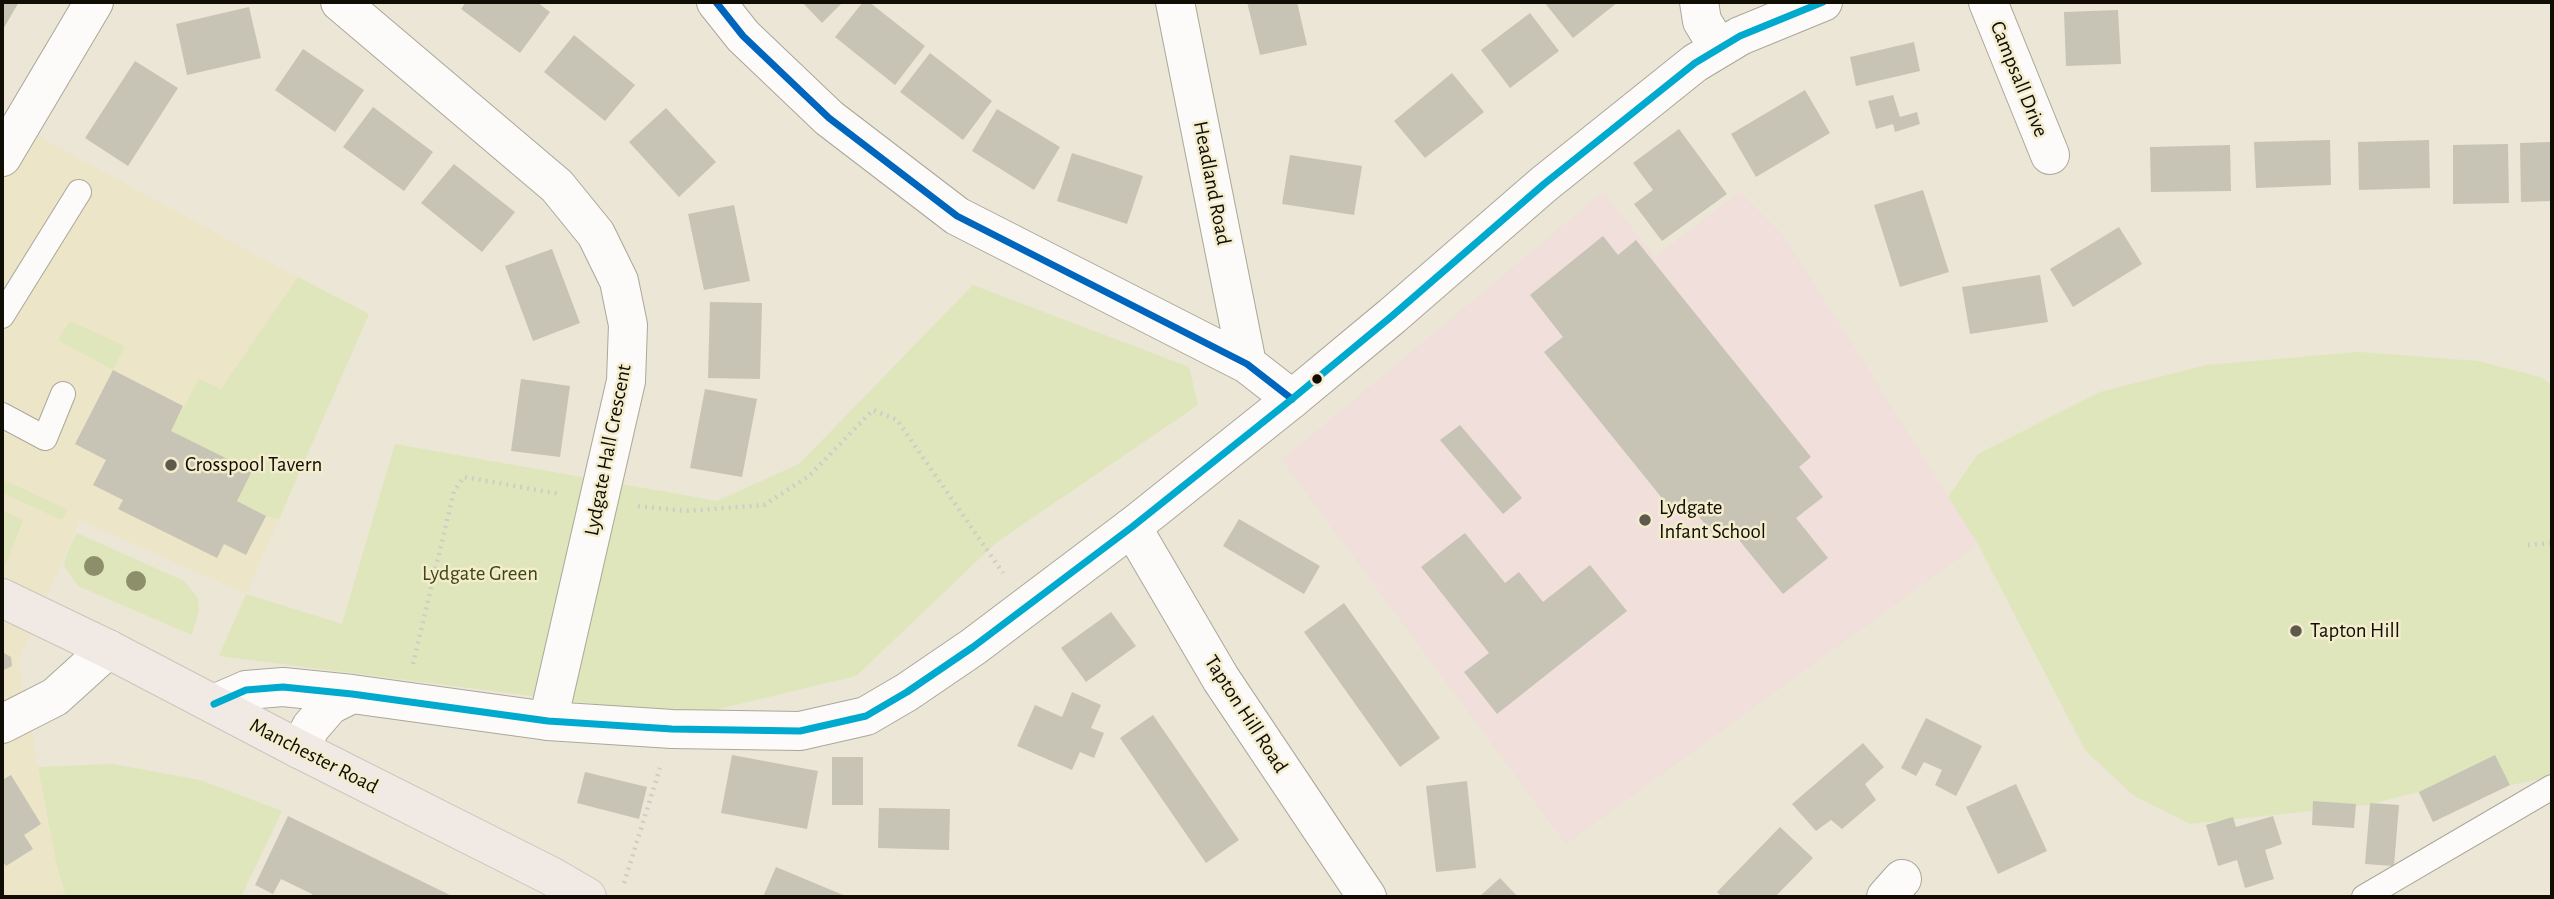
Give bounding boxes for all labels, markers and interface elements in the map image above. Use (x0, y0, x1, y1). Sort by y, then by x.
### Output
street label: Campsall Drive (1984, 17, 2054, 141)
street label: Headland Road (1188, 119, 1236, 247)
street label: Lydgate Hall Crescent (579, 362, 637, 538)
unlabelled marker (1310, 372, 1324, 386)
place label: Crosspool Tavern (185, 452, 322, 478)
marker: Crosspool Tavern (163, 457, 179, 473)
place label: Lydgate Infant School (1659, 495, 1766, 545)
marker: Lydgate Infant School (1637, 512, 1653, 528)
park label: Lydgate Green (422, 561, 538, 587)
place label: Tapton Hill (2310, 618, 2400, 644)
marker: Tapton Hill (2288, 623, 2304, 639)
street label: Tapton Hill Road (1199, 650, 1293, 778)
street label: Manchester Road (245, 713, 383, 799)

